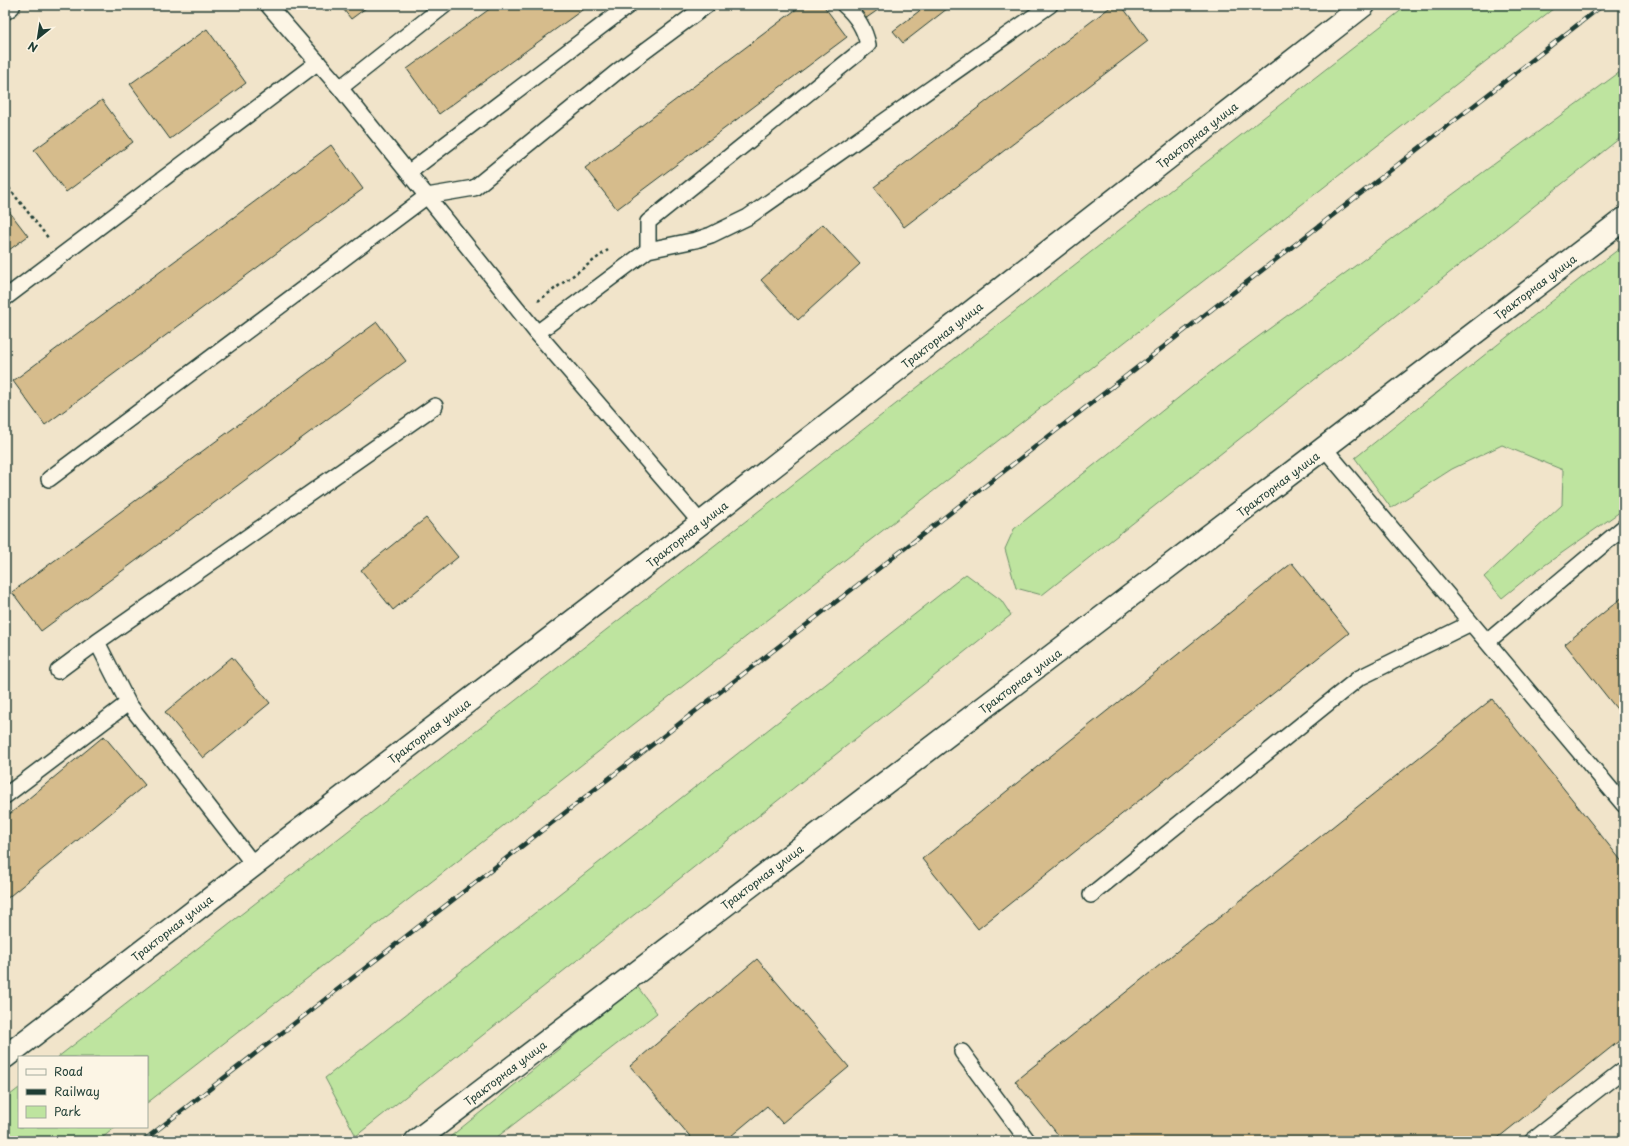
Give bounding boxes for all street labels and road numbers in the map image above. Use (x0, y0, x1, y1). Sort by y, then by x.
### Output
street label: Тракторная улица (1153, 98, 1242, 172)
street label: Тракторная улица (1490, 250, 1580, 324)
street label: Тракторная улица (898, 298, 987, 372)
street label: Тракторная улица (1233, 447, 1323, 521)
street label: Тракторная улица (643, 497, 732, 571)
street label: Тракторная улица (975, 644, 1065, 718)
street label: Тракторная улица (384, 694, 474, 768)
street label: Тракторная улица (717, 840, 807, 914)
street label: Тракторная улица (128, 891, 217, 965)
street label: Тракторная улица (460, 1036, 550, 1110)

